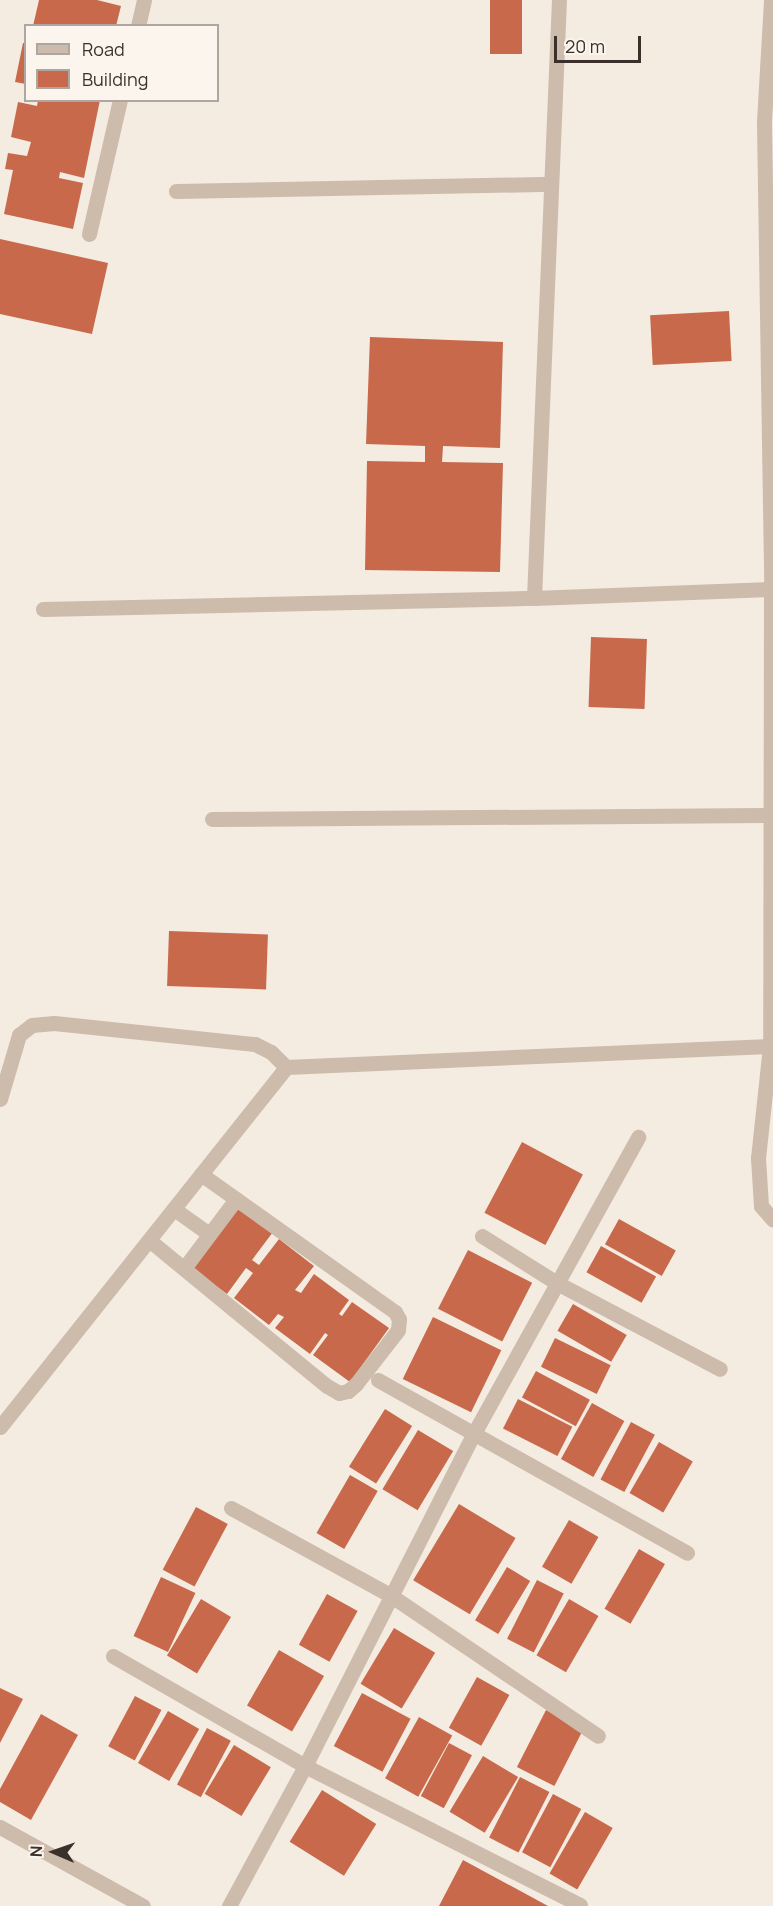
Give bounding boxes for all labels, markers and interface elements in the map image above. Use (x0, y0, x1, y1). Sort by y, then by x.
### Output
legend (24, 24, 219, 102)
scale bar (557, 24, 644, 62)
text: 20 m (565, 34, 605, 58)
text: Road (82, 37, 125, 61)
text: Building (82, 67, 148, 91)
north arrow (24, 1822, 84, 1882)
text: N (25, 1845, 47, 1858)

